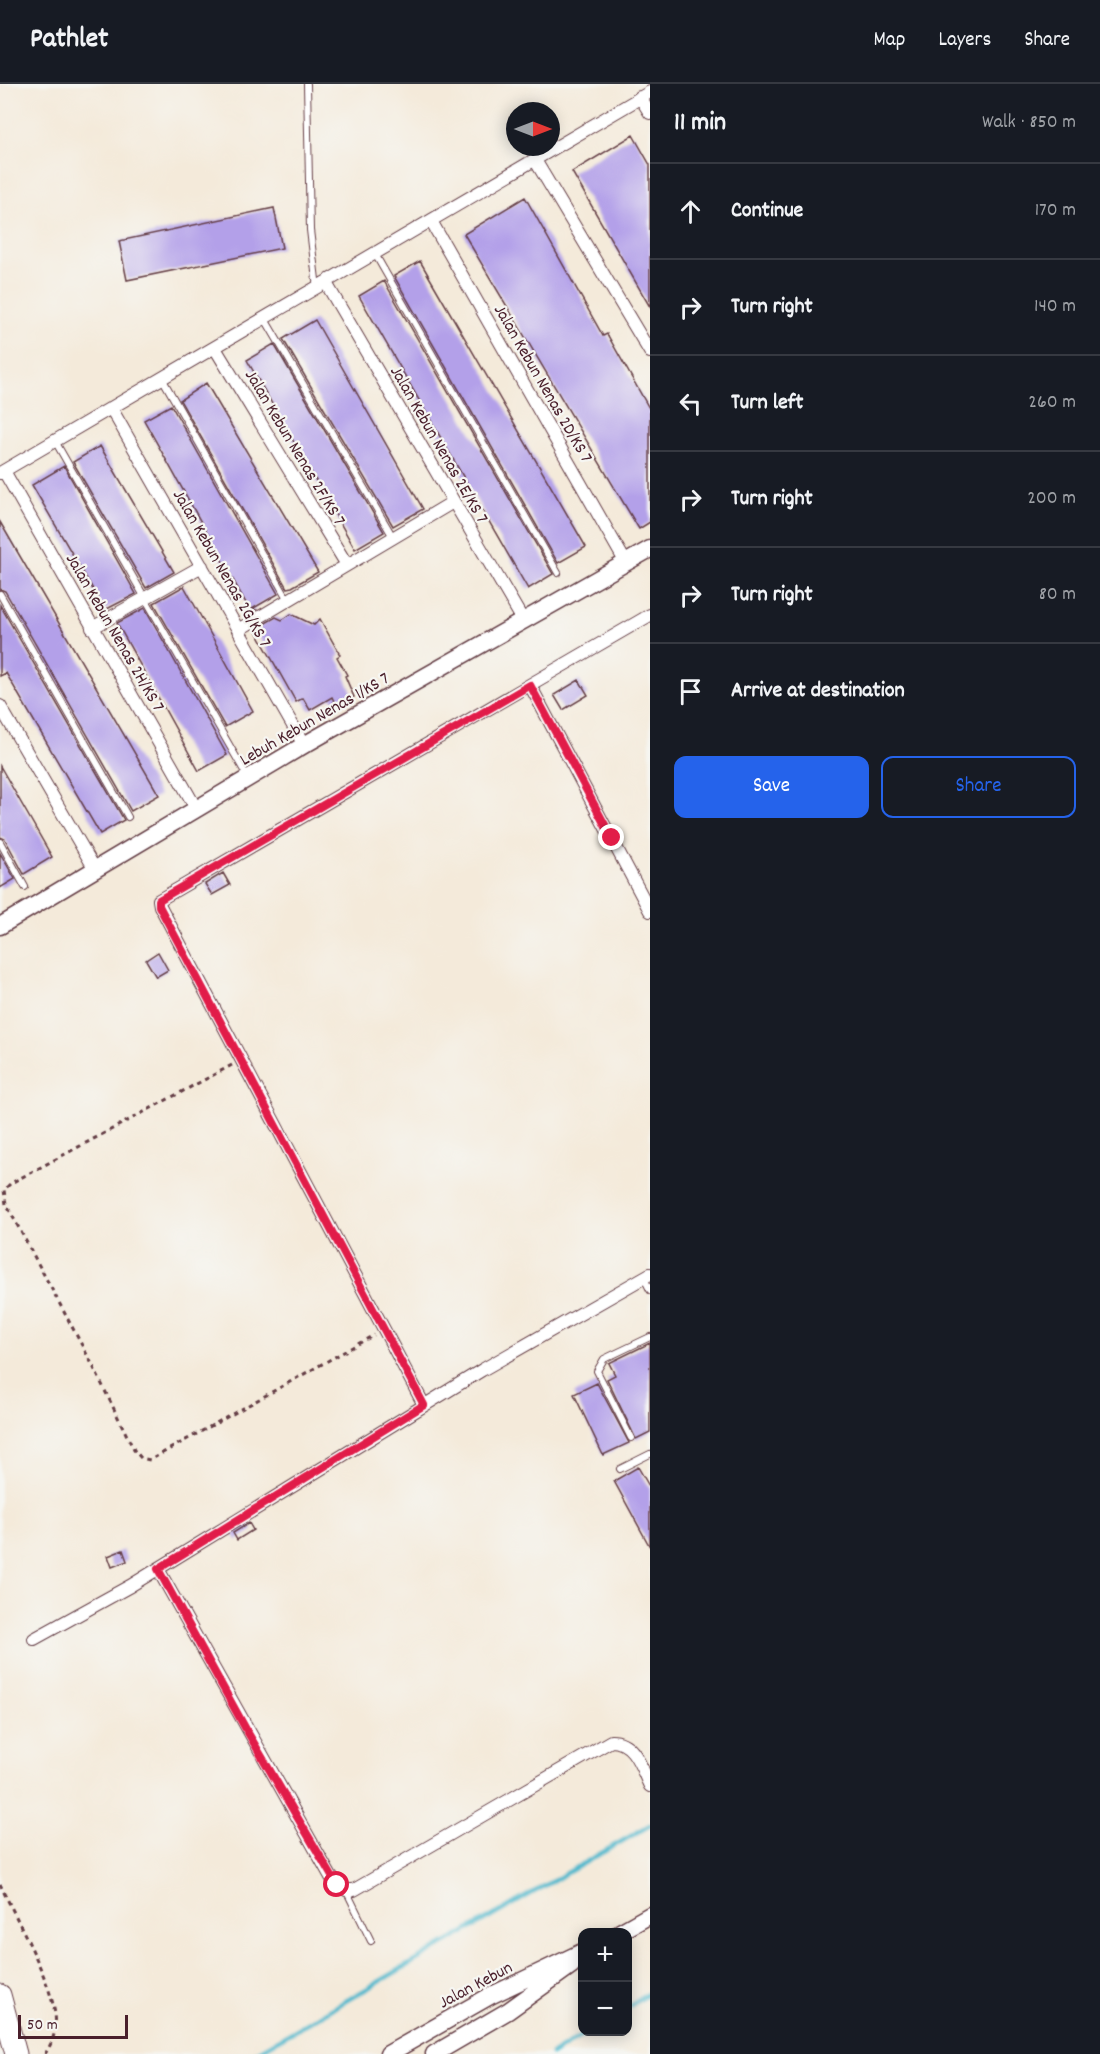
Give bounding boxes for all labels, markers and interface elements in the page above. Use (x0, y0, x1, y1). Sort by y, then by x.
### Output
text: Pathlet (30, 21, 108, 61)
text: Map (874, 26, 905, 56)
text: Layers (938, 26, 991, 56)
text: Share (1024, 26, 1070, 56)
north arrow (506, 102, 560, 156)
text: 11 min (674, 105, 726, 142)
text: Walk · 850 m (982, 109, 1076, 137)
icon: ahead (674, 195, 707, 228)
text: Continue (731, 196, 803, 227)
text: 170 m (1035, 197, 1076, 225)
icon: right (674, 291, 707, 324)
text: Turn right (731, 292, 813, 323)
text: 140 m (1034, 293, 1076, 321)
street label: Jalan Kebun Nenas 2D/KS 7 (486, 300, 598, 468)
street label: Jalan Kebun Nenas 2E/KS 7 (382, 362, 493, 529)
street label: Jalan Kebun Nenas 2F/KS 7 (237, 366, 350, 531)
icon: left (674, 387, 707, 420)
text: Turn left (731, 388, 803, 419)
text: 260 m (1028, 389, 1076, 417)
icon: right (674, 483, 707, 516)
text: Turn right (731, 484, 813, 515)
street label: Jalan Kebun Nenas 2G/KS 7 (165, 485, 276, 653)
text: 200 m (1027, 485, 1076, 513)
street label: Jalan Kebun Nenas 2H/KS 7 (58, 549, 169, 717)
icon: right (674, 579, 707, 612)
text: Turn right (731, 580, 813, 611)
text: 80 m (1039, 581, 1076, 609)
street label: Lebuh Kebun Nenas 1/KS 7 (236, 667, 395, 773)
icon: arrive (674, 675, 707, 708)
text: Arrive at destination (731, 676, 905, 707)
button: Save (674, 756, 869, 818)
button: Share (881, 756, 1076, 818)
route end (598, 824, 624, 850)
route start (323, 1871, 349, 1897)
map controls (578, 1928, 632, 2036)
button: + (578, 1928, 632, 1982)
street label: Jalan Kebun (435, 1956, 517, 2016)
button: − (578, 1982, 632, 2036)
scale bar (18, 2012, 128, 2040)
text: 50 m (27, 2014, 58, 2037)

